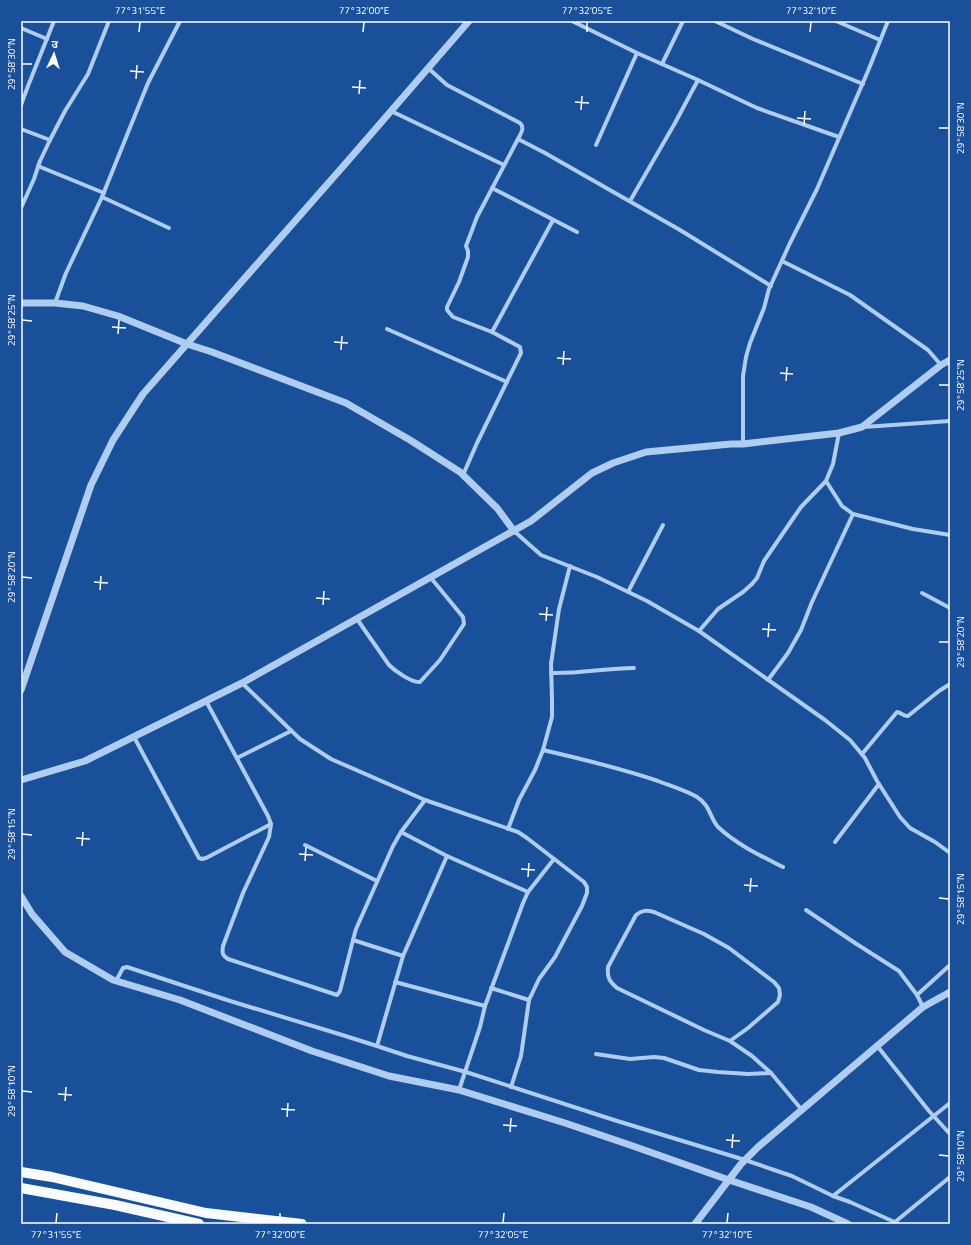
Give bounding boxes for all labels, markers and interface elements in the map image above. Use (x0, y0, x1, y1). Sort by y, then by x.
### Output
text: 77°31'55"E (115, 3, 166, 18)
text: 77°32'00"E (339, 3, 390, 18)
text: 77°32'05"E (562, 3, 613, 18)
text: 77°32'10"E (786, 3, 837, 18)
north arrow (34, 34, 74, 74)
text: उ (51, 36, 59, 52)
text: 29°58'30"N (4, 38, 19, 90)
text: 29°58'30"N (953, 102, 968, 154)
text: 29°58'25"N (4, 294, 19, 346)
text: 29°58'25"N (953, 359, 968, 411)
text: 29°58'20"N (4, 551, 19, 603)
text: 29°58'20"N (953, 616, 968, 668)
text: 29°58'15"N (4, 808, 19, 860)
text: 29°58'15"N (953, 873, 968, 925)
text: 29°58'10"N (4, 1065, 19, 1117)
text: 29°58'10"N (953, 1130, 968, 1182)
text: 77°31'55"E (31, 1227, 82, 1242)
text: 77°32'00"E (255, 1227, 306, 1242)
text: 77°32'05"E (478, 1227, 529, 1242)
text: 77°32'10"E (702, 1227, 753, 1242)

